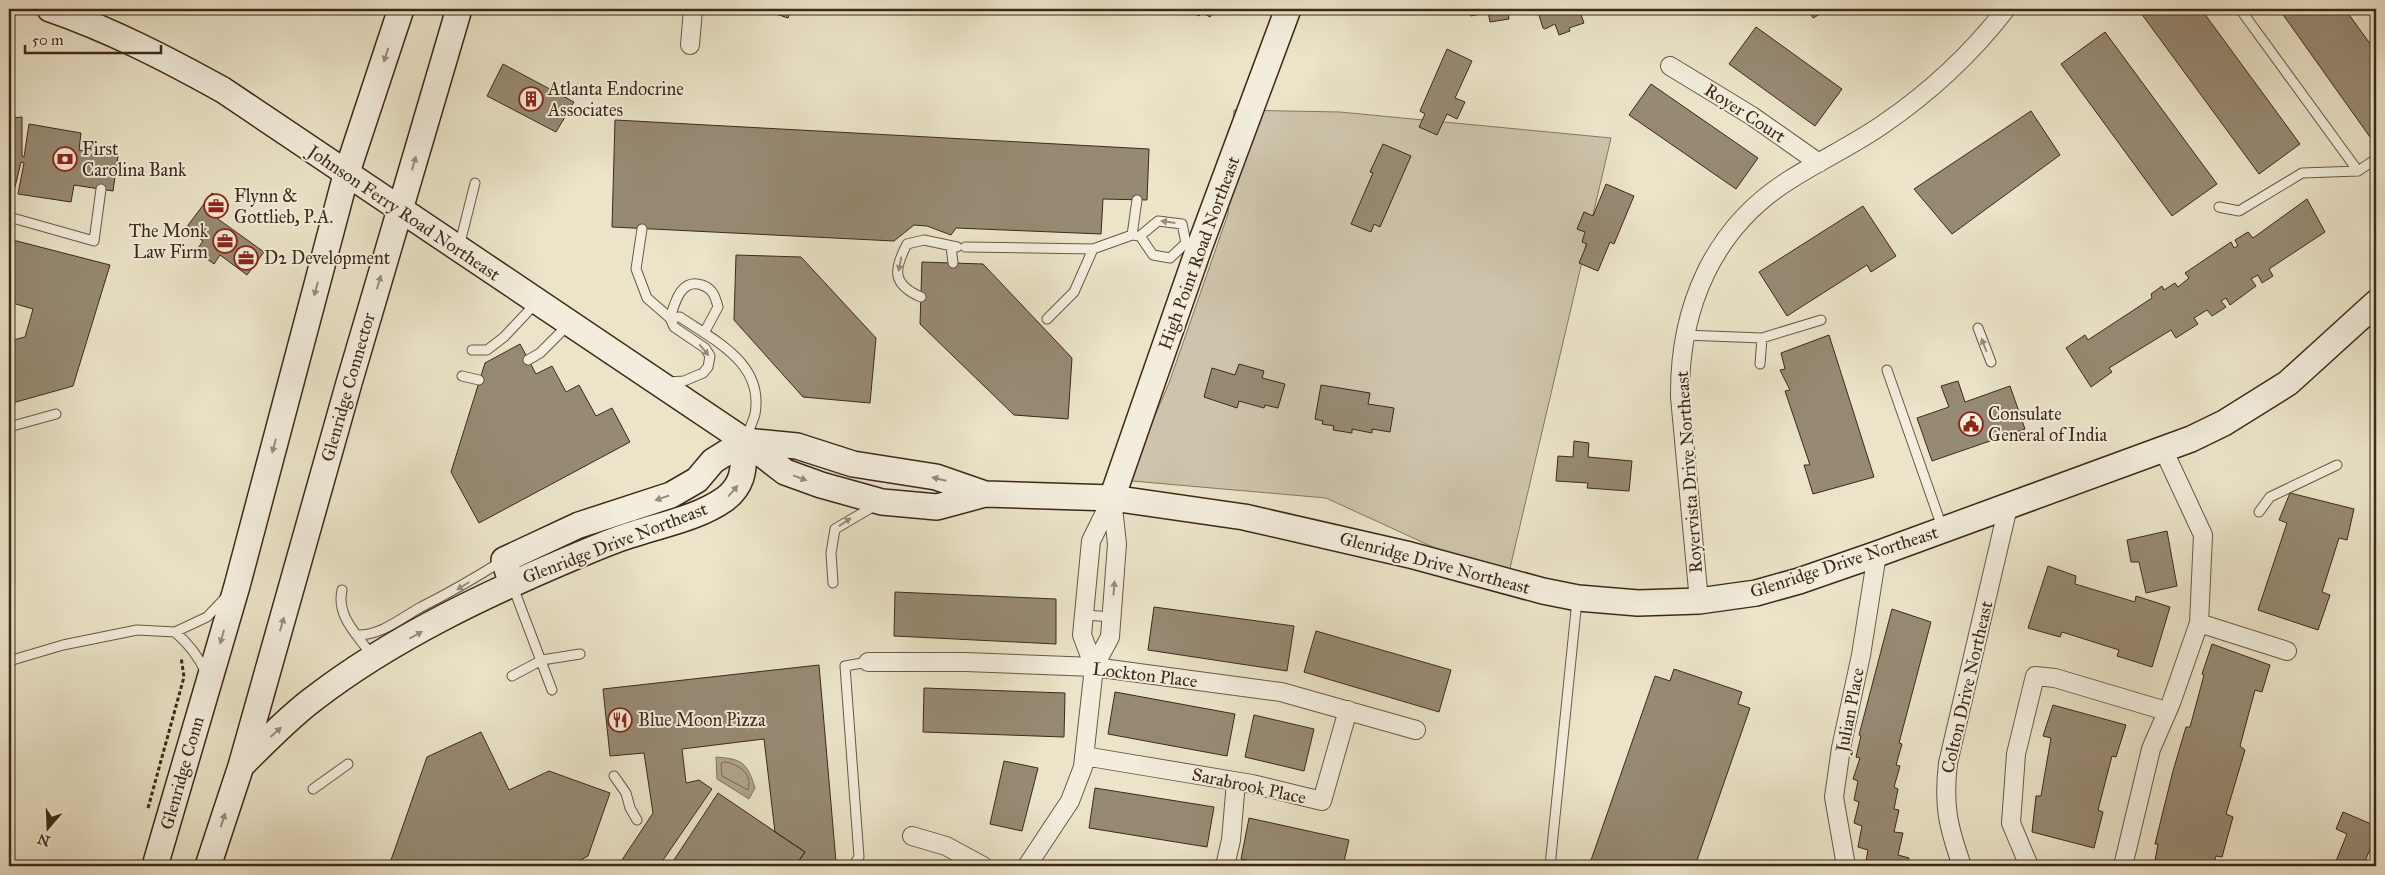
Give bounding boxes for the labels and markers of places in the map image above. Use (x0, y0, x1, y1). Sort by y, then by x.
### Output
place label: Atlanta Endocrine Associates (547, 78, 684, 121)
building icon: Atlanta Endocrine Associates (518, 86, 544, 112)
place label: First Carolina Bank (82, 138, 187, 181)
bank icon: First Carolina Bank (52, 146, 78, 172)
place label: Flynn & Gottlieb, P.A. (234, 185, 333, 228)
office icon: Flynn & Gottlieb, P.A. (203, 193, 229, 219)
place label: The Monk Law Firm (129, 220, 209, 263)
office icon: The Monk Law Firm (212, 228, 238, 254)
office icon: D2 Development (233, 245, 259, 271)
place label: D2 Development (264, 247, 391, 269)
place label: Consulate General of India (1988, 403, 2108, 446)
public building icon: Consulate General of India (1958, 411, 1984, 437)
restaurant icon: Blue Moon Pizza (607, 707, 633, 733)
place label: Blue Moon Pizza (638, 709, 766, 731)

